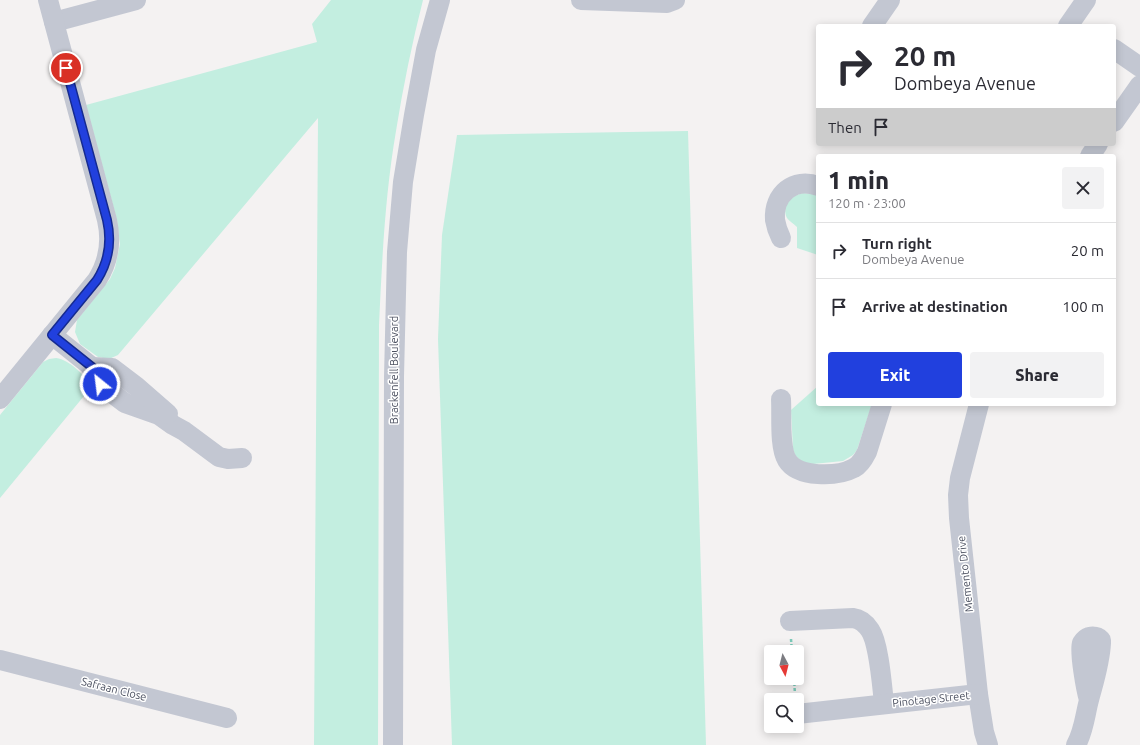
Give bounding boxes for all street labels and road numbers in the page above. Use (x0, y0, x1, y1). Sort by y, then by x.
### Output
street label: Brackenfell Boulevard (388, 316, 400, 424)
street label: Memento Drive (955, 535, 975, 613)
street label: Safraan Close (80, 675, 148, 703)
street label: Pinotage Street (892, 689, 971, 709)

